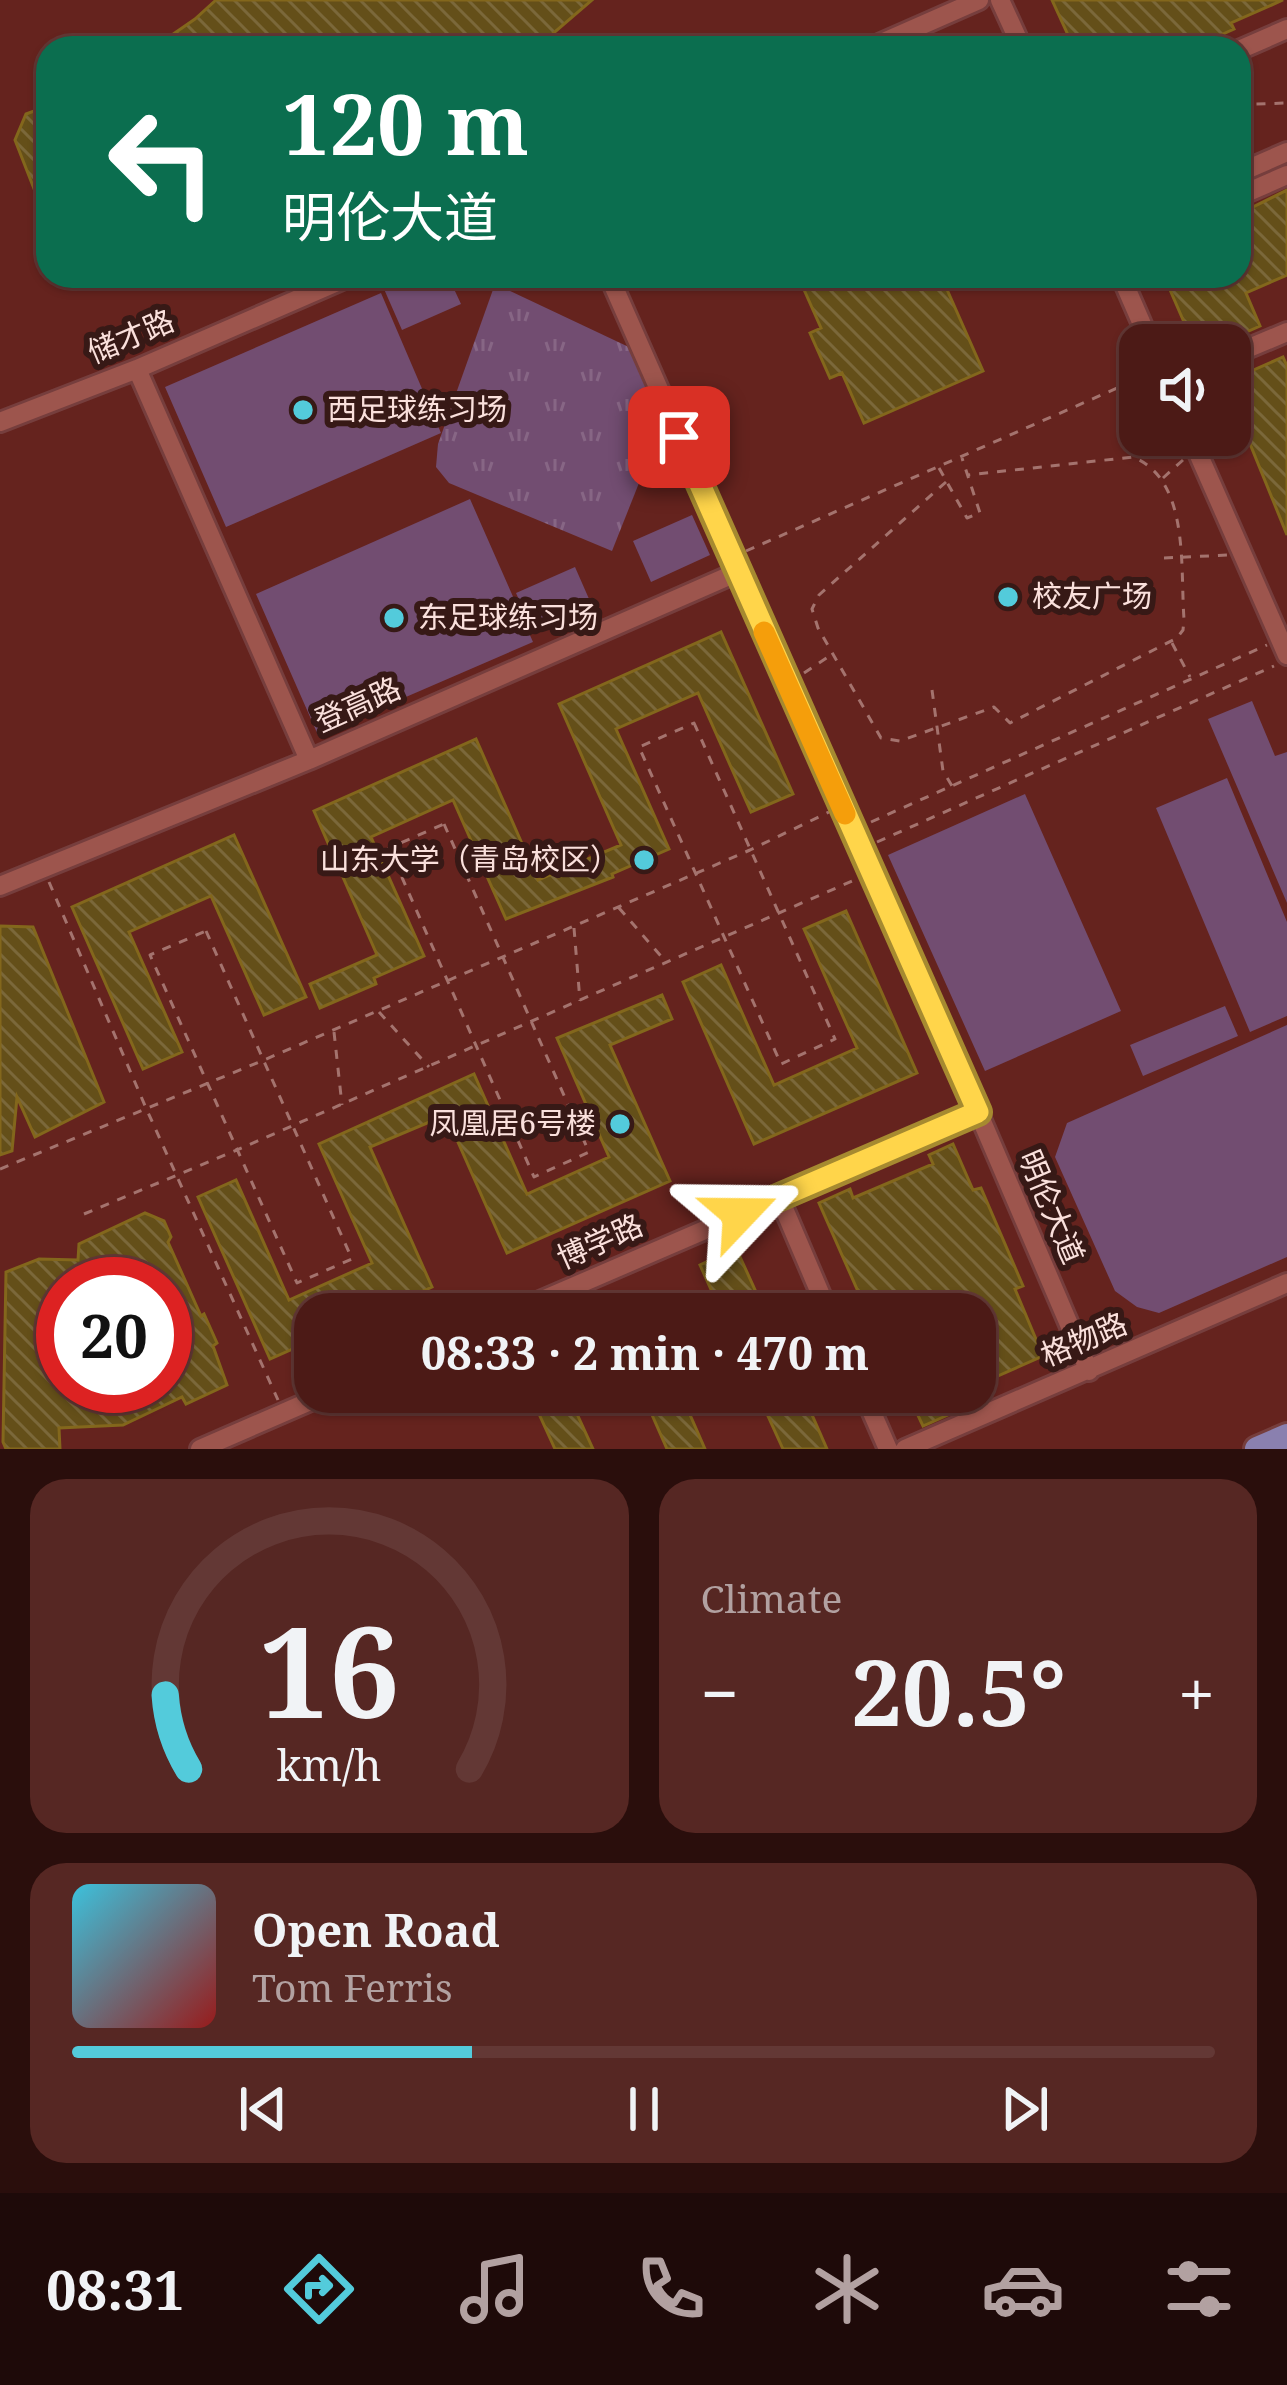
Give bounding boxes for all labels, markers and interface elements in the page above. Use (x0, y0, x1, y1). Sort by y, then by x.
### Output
text: 120 m (282, 65, 529, 180)
icon: left (84, 84, 240, 240)
text: 明伦大道 (282, 179, 498, 253)
street label: 储才路 (81, 299, 180, 372)
map controls (1119, 324, 1251, 456)
button: sound (1119, 324, 1251, 456)
pin (628, 386, 730, 488)
place label: 西足球练习场 (327, 388, 507, 429)
marker: 西足球练习场 (290, 397, 316, 423)
icon: arrive (646, 404, 712, 470)
place label: 校友广场 (1032, 575, 1152, 616)
marker: 校友广场 (995, 584, 1021, 610)
place label: 东足球练习场 (418, 596, 598, 637)
marker: 东足球练习场 (381, 605, 407, 631)
street label: 登高路 (308, 667, 407, 741)
place label: 山东大学（青岛校区） (320, 838, 620, 879)
marker: 山东大学（青岛校区） (631, 847, 657, 873)
place label: 凤凰居6号楼 (429, 1102, 596, 1143)
marker: 凤凰居6号楼 (607, 1111, 633, 1137)
street label: 明伦大道 (1010, 1143, 1095, 1270)
position arrow (677, 1151, 803, 1277)
street label: 博学路 (550, 1204, 649, 1278)
speed limit sign: 20 (36, 1257, 192, 1413)
street label: 格物路 (1034, 1302, 1133, 1375)
text: 08:33 · 2 min · 470 m (421, 1322, 869, 1383)
text: Climate (701, 1571, 842, 1624)
text: 16 (259, 1585, 400, 1755)
text: 20.5° (851, 1630, 1066, 1752)
text: − (701, 1647, 739, 1737)
text: + (1178, 1647, 1215, 1737)
text: km/h (277, 1735, 382, 1794)
text: Open Road (252, 1899, 500, 1960)
text: Tom Ferris (252, 1960, 453, 2013)
icon: previous (230, 2076, 296, 2142)
icon: pause (611, 2076, 677, 2142)
icon: next (992, 2076, 1058, 2142)
icon: directions (277, 2247, 361, 2331)
icon: music (453, 2247, 537, 2331)
icon: phone (629, 2247, 713, 2331)
icon: climate (805, 2247, 889, 2331)
icon: car (981, 2247, 1065, 2331)
icon: filters (1157, 2247, 1241, 2331)
text: 08:31 (46, 2252, 185, 2326)

